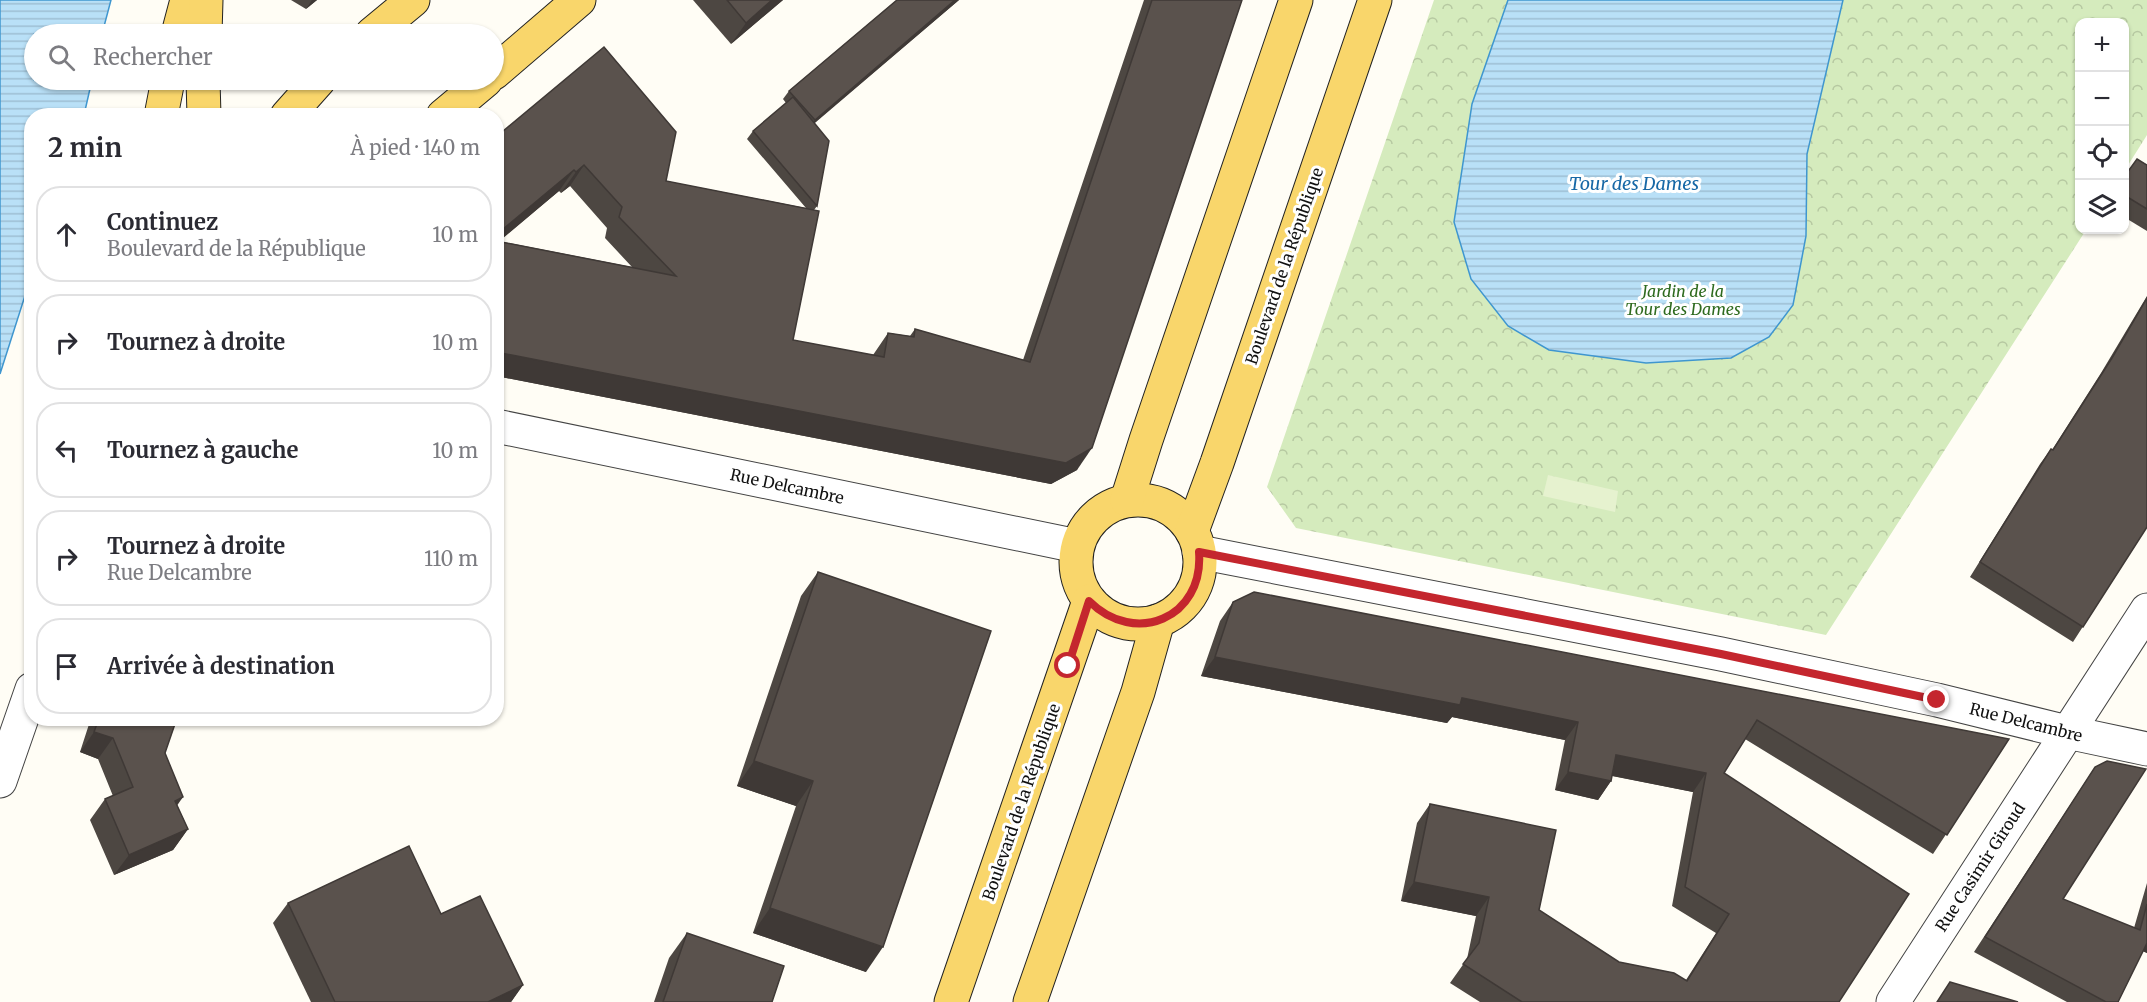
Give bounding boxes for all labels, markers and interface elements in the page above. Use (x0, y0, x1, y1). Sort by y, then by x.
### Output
map controls (2075, 18, 2129, 234)
button: + (2075, 18, 2129, 72)
search box (24, 24, 504, 90)
icon: search (45, 41, 78, 74)
text: Rechercher (93, 43, 213, 71)
button: − (2075, 72, 2129, 126)
button: locate (2075, 126, 2129, 180)
text: 2 min (48, 131, 122, 164)
text: À pied · 140 m (351, 135, 480, 160)
street label: Boulevard de la République (1241, 165, 1327, 367)
water label: Tour des Dames (1569, 172, 1699, 195)
button: layers (2075, 180, 2129, 234)
text: Continuez (107, 208, 218, 236)
icon: ahead (50, 218, 83, 251)
text: 10 m (432, 222, 478, 247)
text: Boulevard de la République (107, 236, 366, 261)
park label: Jardin de la Tour des Dames (1625, 281, 1741, 319)
icon: right (50, 326, 83, 359)
text: Tournez à droite (107, 328, 285, 356)
text: 10 m (432, 330, 478, 355)
icon: left (50, 434, 83, 467)
text: Tournez à gauche (107, 436, 298, 464)
text: 10 m (432, 438, 478, 463)
street label: Rue Delcambre (728, 464, 846, 508)
text: Tournez à droite (107, 532, 285, 560)
icon: right (50, 542, 83, 575)
text: 110 m (424, 546, 478, 571)
text: Rue Delcambre (107, 560, 252, 585)
icon: arrive (50, 650, 83, 683)
text: Arrivée à destination (107, 652, 335, 680)
route start (1054, 652, 1080, 678)
route end (1923, 686, 1949, 712)
street label: Rue Delcambre (1967, 698, 2085, 746)
street label: Boulevard de la République (978, 701, 1064, 903)
street label: Rue Casimir Giroud (1931, 799, 2029, 935)

